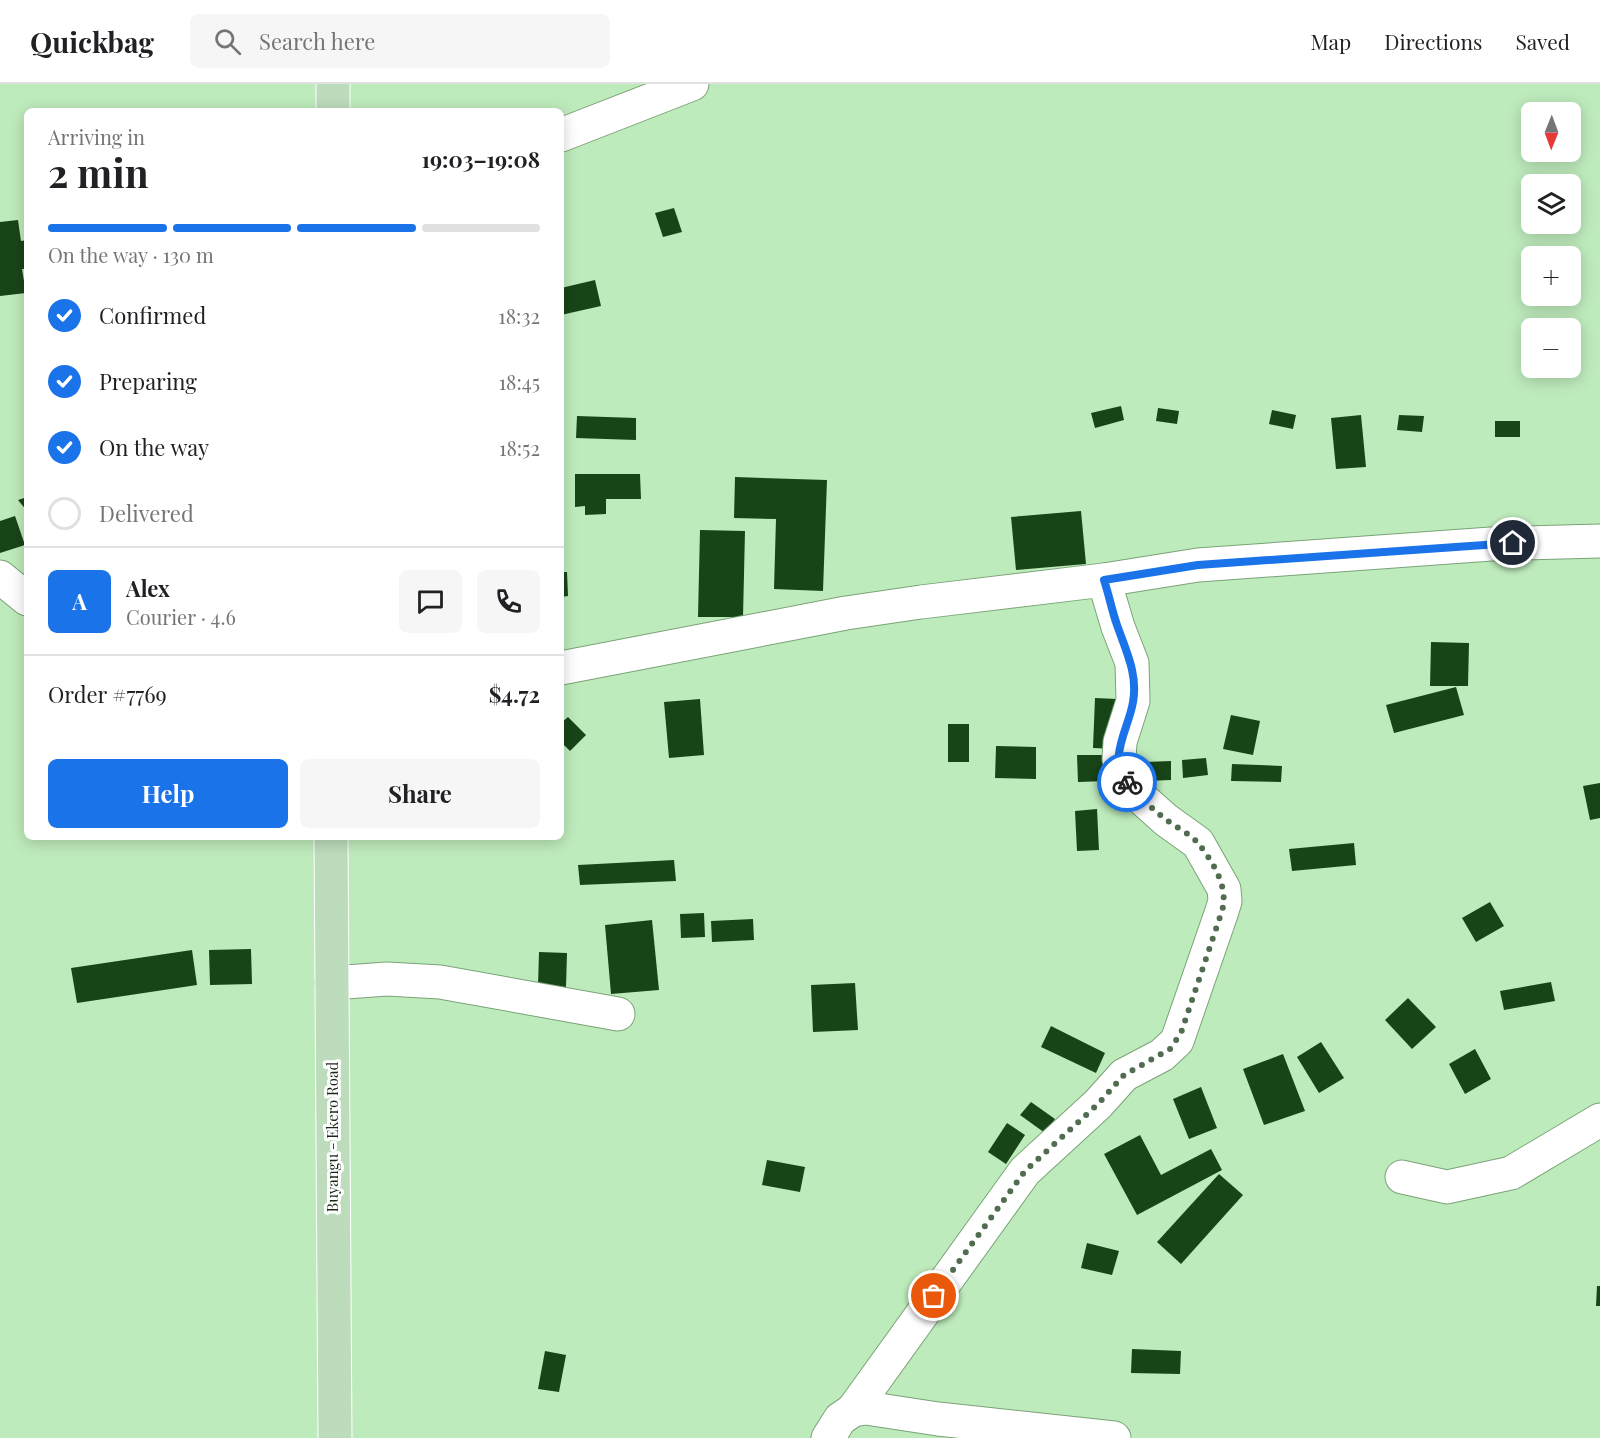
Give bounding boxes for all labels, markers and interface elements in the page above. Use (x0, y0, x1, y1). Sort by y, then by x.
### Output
search box (190, 14, 610, 68)
text: Quickbag (30, 23, 154, 60)
icon: search (211, 25, 244, 58)
text: Search here (259, 26, 375, 56)
text: Map (1310, 27, 1351, 55)
text: Directions (1384, 27, 1482, 55)
text: Saved (1515, 27, 1570, 55)
north arrow (1521, 102, 1581, 162)
map controls (1521, 102, 1581, 378)
text: Arriving in (48, 123, 145, 150)
text: 19:03–19:08 (422, 144, 540, 174)
text: 2 min (48, 146, 149, 198)
button: layers (1521, 174, 1581, 234)
text: On the way · 130 m (48, 241, 214, 268)
button: + (1521, 246, 1581, 306)
icon: check (48, 299, 81, 332)
text: Confirmed (99, 300, 206, 330)
text: 18:32 (498, 302, 540, 329)
button: − (1521, 318, 1581, 378)
icon: check (48, 365, 81, 398)
text: Preparing (99, 366, 197, 396)
text: 18:45 (499, 368, 540, 395)
icon: check (48, 431, 81, 464)
text: On the way (99, 432, 209, 462)
text: 18:52 (499, 434, 540, 461)
text: Delivered (99, 498, 194, 528)
pin (1487, 517, 1538, 568)
icon: home (1496, 526, 1529, 559)
button: chat (399, 570, 462, 633)
button: phone (477, 570, 540, 633)
text: Alex (126, 573, 170, 603)
text: A (72, 586, 87, 616)
text: Courier · 4.6 (126, 603, 236, 630)
text: Order #7769 (48, 679, 167, 709)
text: $4.72 (489, 679, 540, 709)
courier (1097, 752, 1157, 812)
button: Help (48, 759, 288, 828)
button: Share (300, 759, 540, 828)
icon: bike (1111, 766, 1144, 799)
street label: Buyangu - Ekero Road (322, 1062, 342, 1212)
pin (908, 1270, 959, 1321)
icon: bag (917, 1279, 950, 1312)

